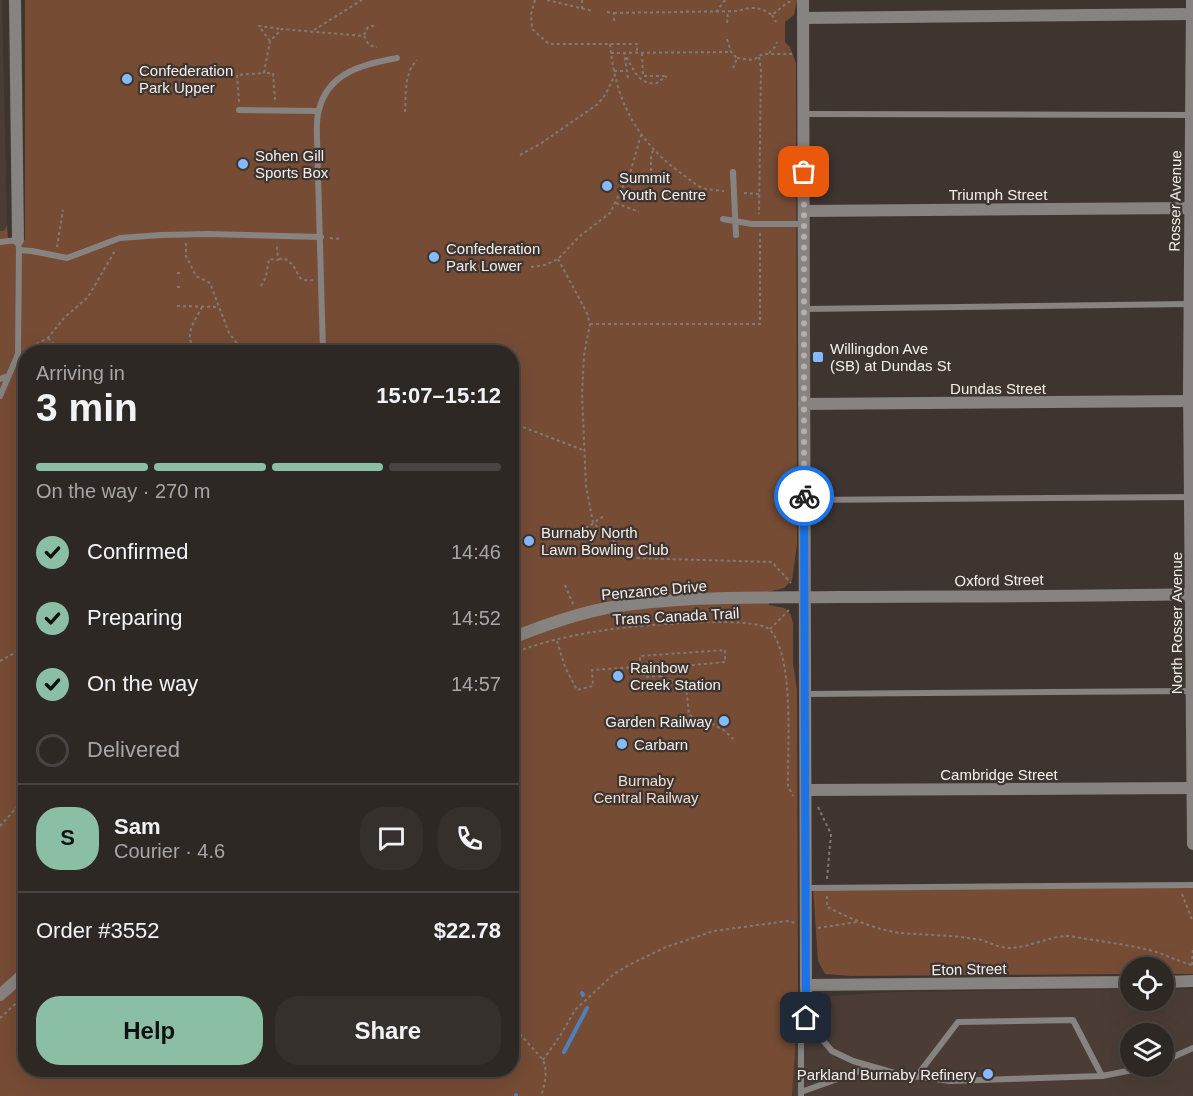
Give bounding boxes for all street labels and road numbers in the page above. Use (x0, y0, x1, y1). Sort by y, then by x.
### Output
street label: Rosser Avenue (1166, 150, 1184, 252)
street label: Triumph Street (949, 186, 1048, 203)
street label: Dundas Street (950, 380, 1047, 397)
street label: North Rosser Avenue (1168, 552, 1185, 694)
street label: Oxford Street (954, 571, 1045, 589)
street label: Penzance Drive (601, 577, 707, 603)
street label: Trans Canada Trail (612, 604, 740, 628)
street label: Cambridge Street (940, 766, 1059, 783)
street label: Eton Street (931, 960, 1007, 978)

